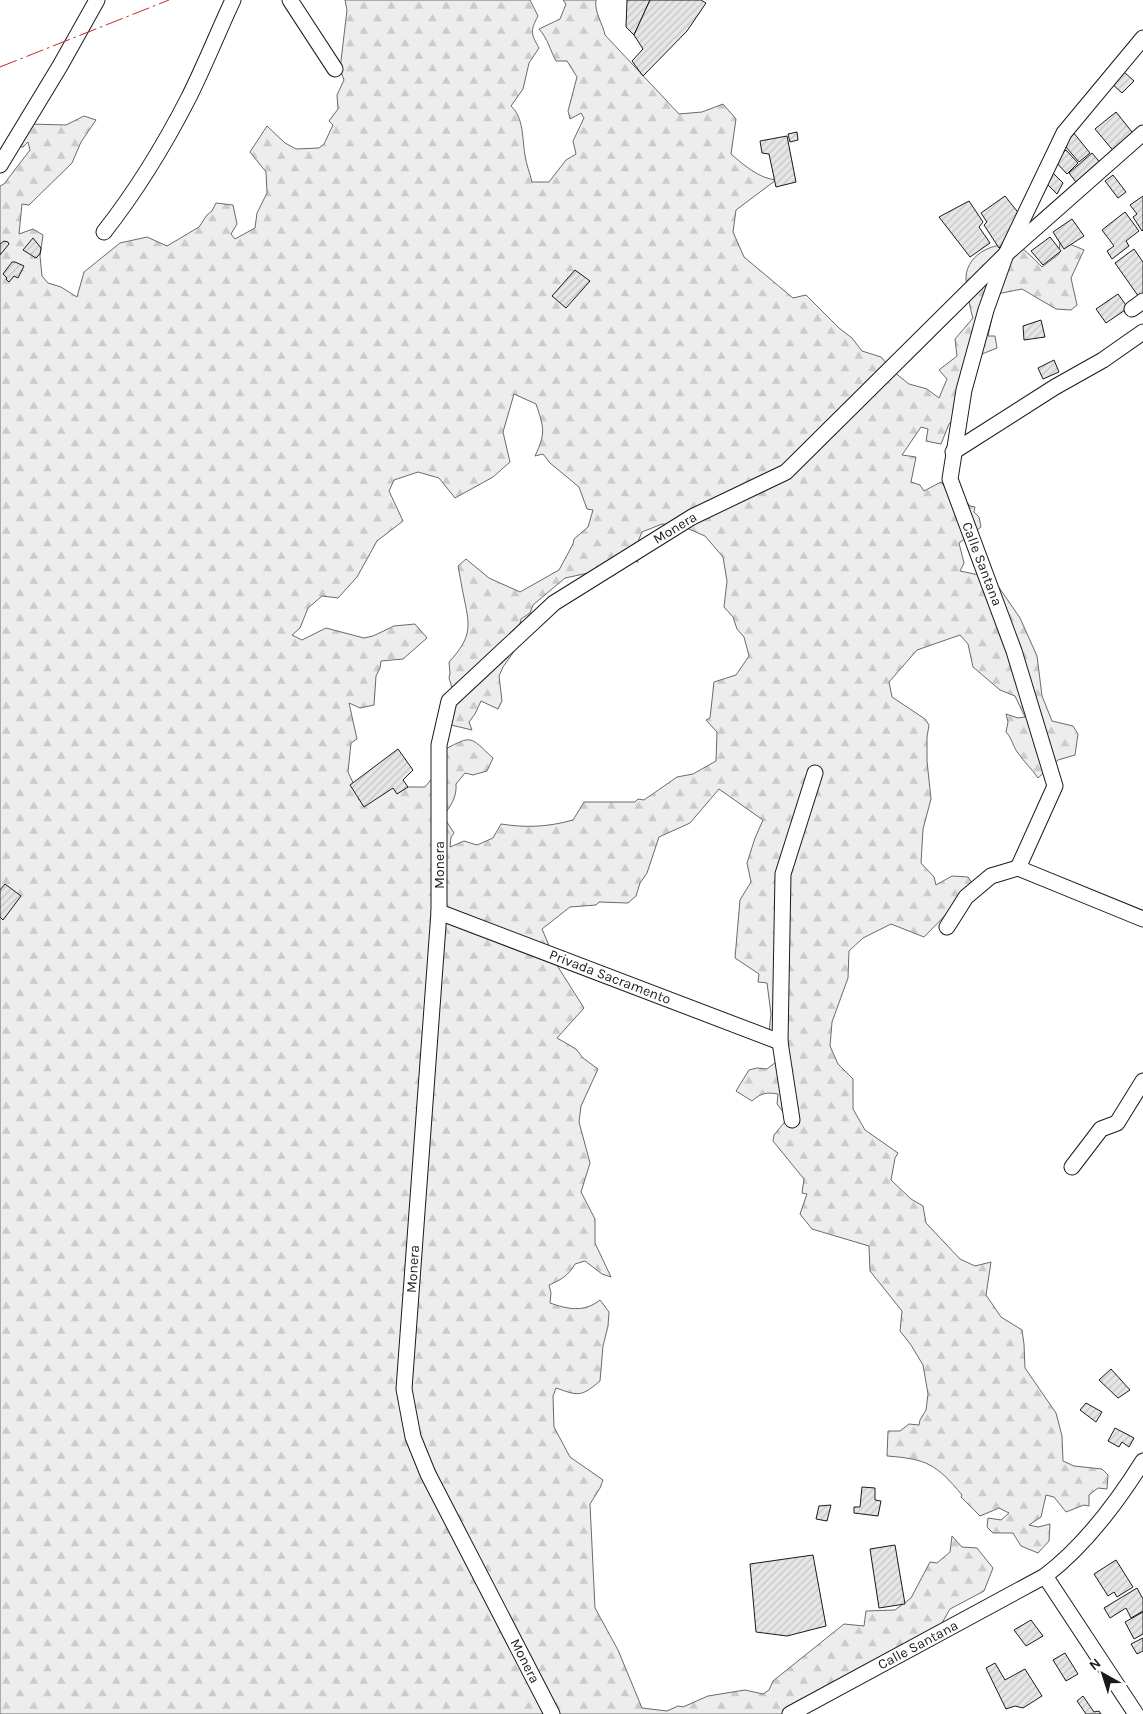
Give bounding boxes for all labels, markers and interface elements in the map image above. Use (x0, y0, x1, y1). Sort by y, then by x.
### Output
street label: Monera (650, 508, 700, 548)
street label: Calle Santana (958, 520, 1006, 608)
street label: Monera (431, 841, 448, 889)
street label: Privada Sacramento (547, 946, 673, 1008)
street label: Monera (403, 1245, 423, 1293)
street label: Calle Santana (875, 1617, 961, 1673)
street label: Monera (507, 1636, 543, 1686)
north arrow (1078, 1649, 1128, 1699)
text: N (1086, 1655, 1104, 1674)

